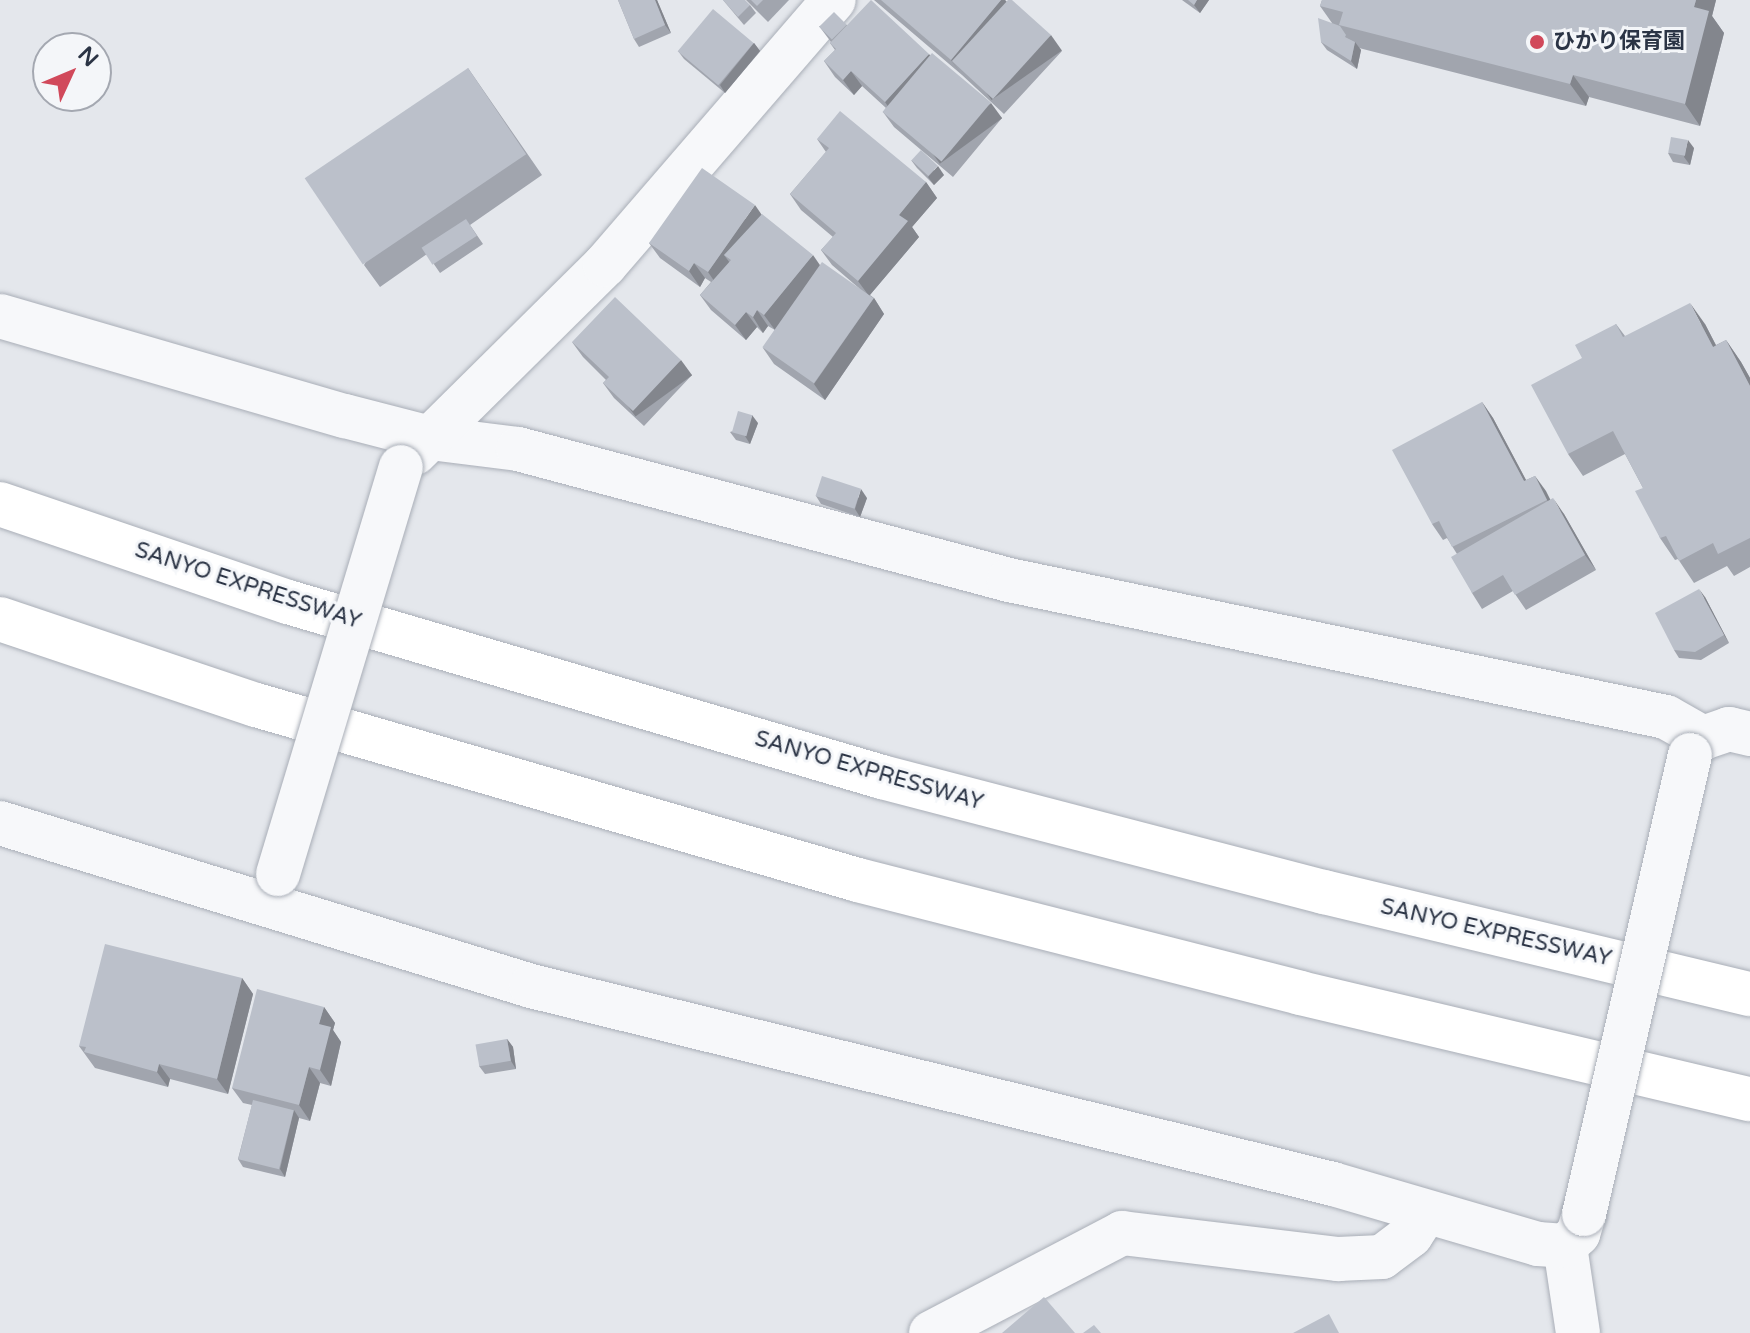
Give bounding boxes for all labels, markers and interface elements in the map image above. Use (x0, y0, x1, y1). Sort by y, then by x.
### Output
place label: ひかり保育園 (1553, 29, 1685, 55)
north arrow (32, 32, 112, 112)
marker: ひかり保育園 (1528, 33, 1546, 51)
text: N (72, 41, 103, 72)
street label: SANYO EXPRESSWAY (132, 537, 364, 635)
street label: SANYO EXPRESSWAY (752, 726, 986, 816)
street label: SANYO EXPRESSWAY (1378, 894, 1614, 972)

